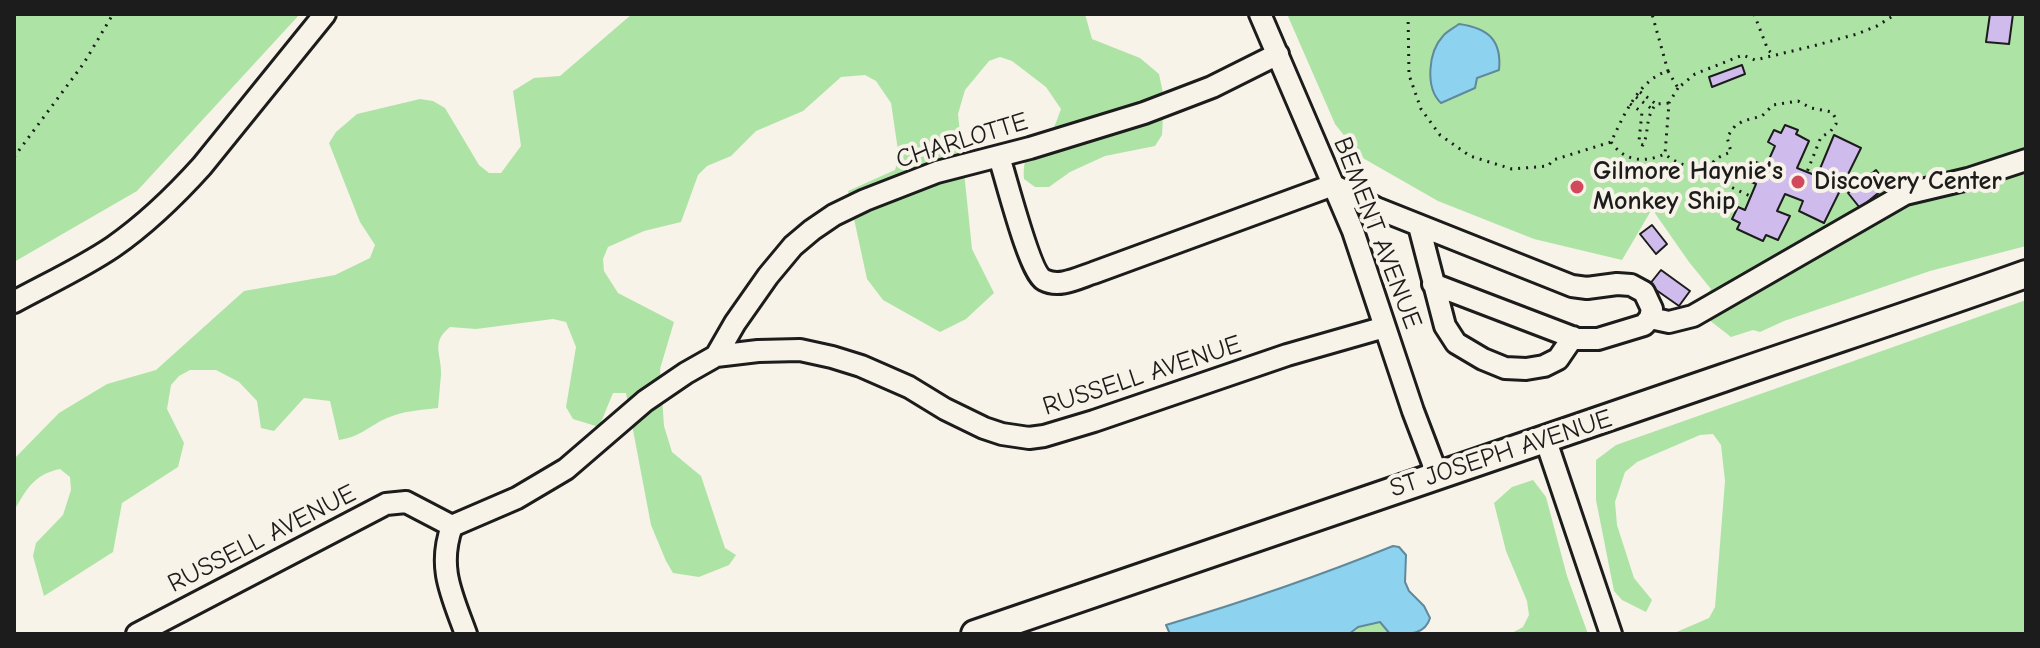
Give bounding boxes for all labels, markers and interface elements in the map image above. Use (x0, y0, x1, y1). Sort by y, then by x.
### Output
street label: CHARLOTTE (892, 106, 1032, 176)
street label: BEMENT AVENUE (1326, 133, 1428, 333)
place label: Gilmore Haynie's Monkey Ship (1593, 156, 1783, 218)
place label: Discovery Center (1814, 166, 2002, 198)
marker: Discovery Center (1789, 173, 1807, 191)
marker: Gilmore Haynie's Monkey Ship (1568, 178, 1586, 196)
street label: RUSSELL AVENUE (1039, 329, 1245, 423)
street label: ST JOSEPH AVENUE (1386, 403, 1616, 505)
street label: RUSSELL AVENUE (163, 478, 361, 600)

